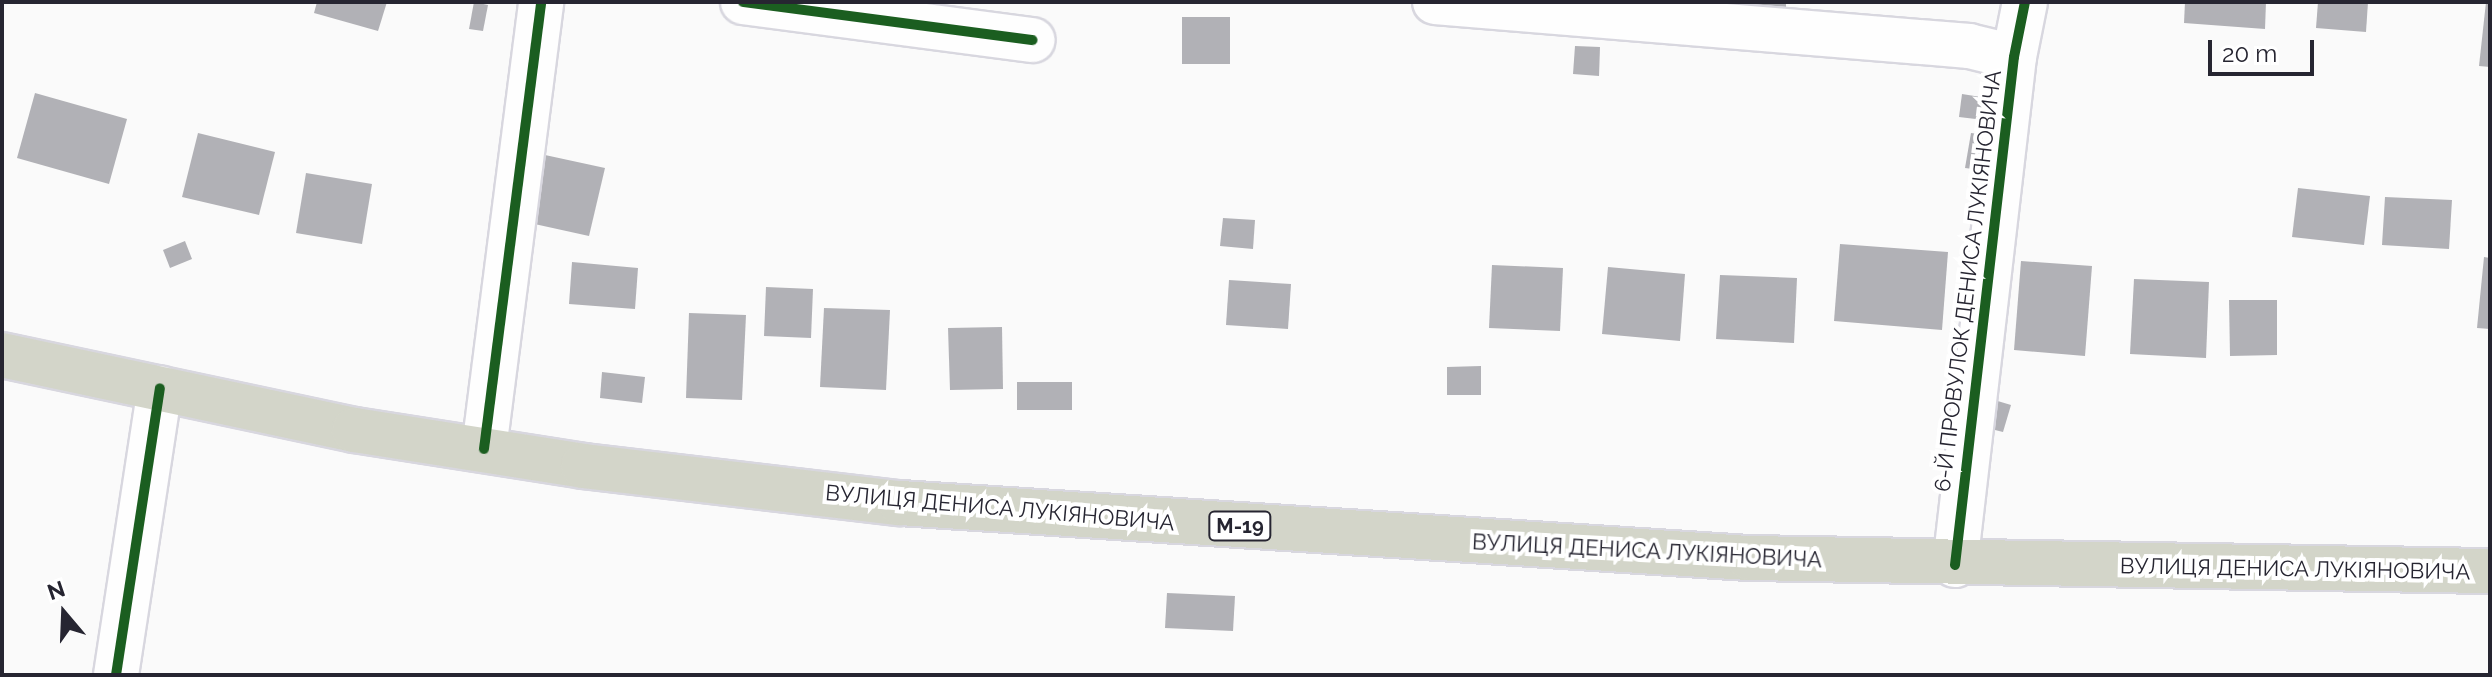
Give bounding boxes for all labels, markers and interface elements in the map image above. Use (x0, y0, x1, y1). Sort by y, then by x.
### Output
scale bar (2212, 24, 2318, 74)
text: 20 m (2222, 39, 2277, 68)
street label: 6-Й ПРОВУЛОК ДЕНИСА ЛУКІЯНОВИЧА (1929, 68, 2007, 494)
street label: ВУЛИЦЯ ДЕНИСА ЛУКІЯНОВИЧА (824, 480, 1176, 536)
road number: М-19 (1208, 510, 1272, 542)
street label: ВУЛИЦЯ ДЕНИСА ЛУКІЯНОВИЧА (1471, 529, 1823, 573)
street label: ВУЛИЦЯ ДЕНИСА ЛУКІЯНОВИЧА (2119, 553, 2471, 585)
north arrow (24, 573, 104, 653)
text: N (44, 575, 68, 605)

